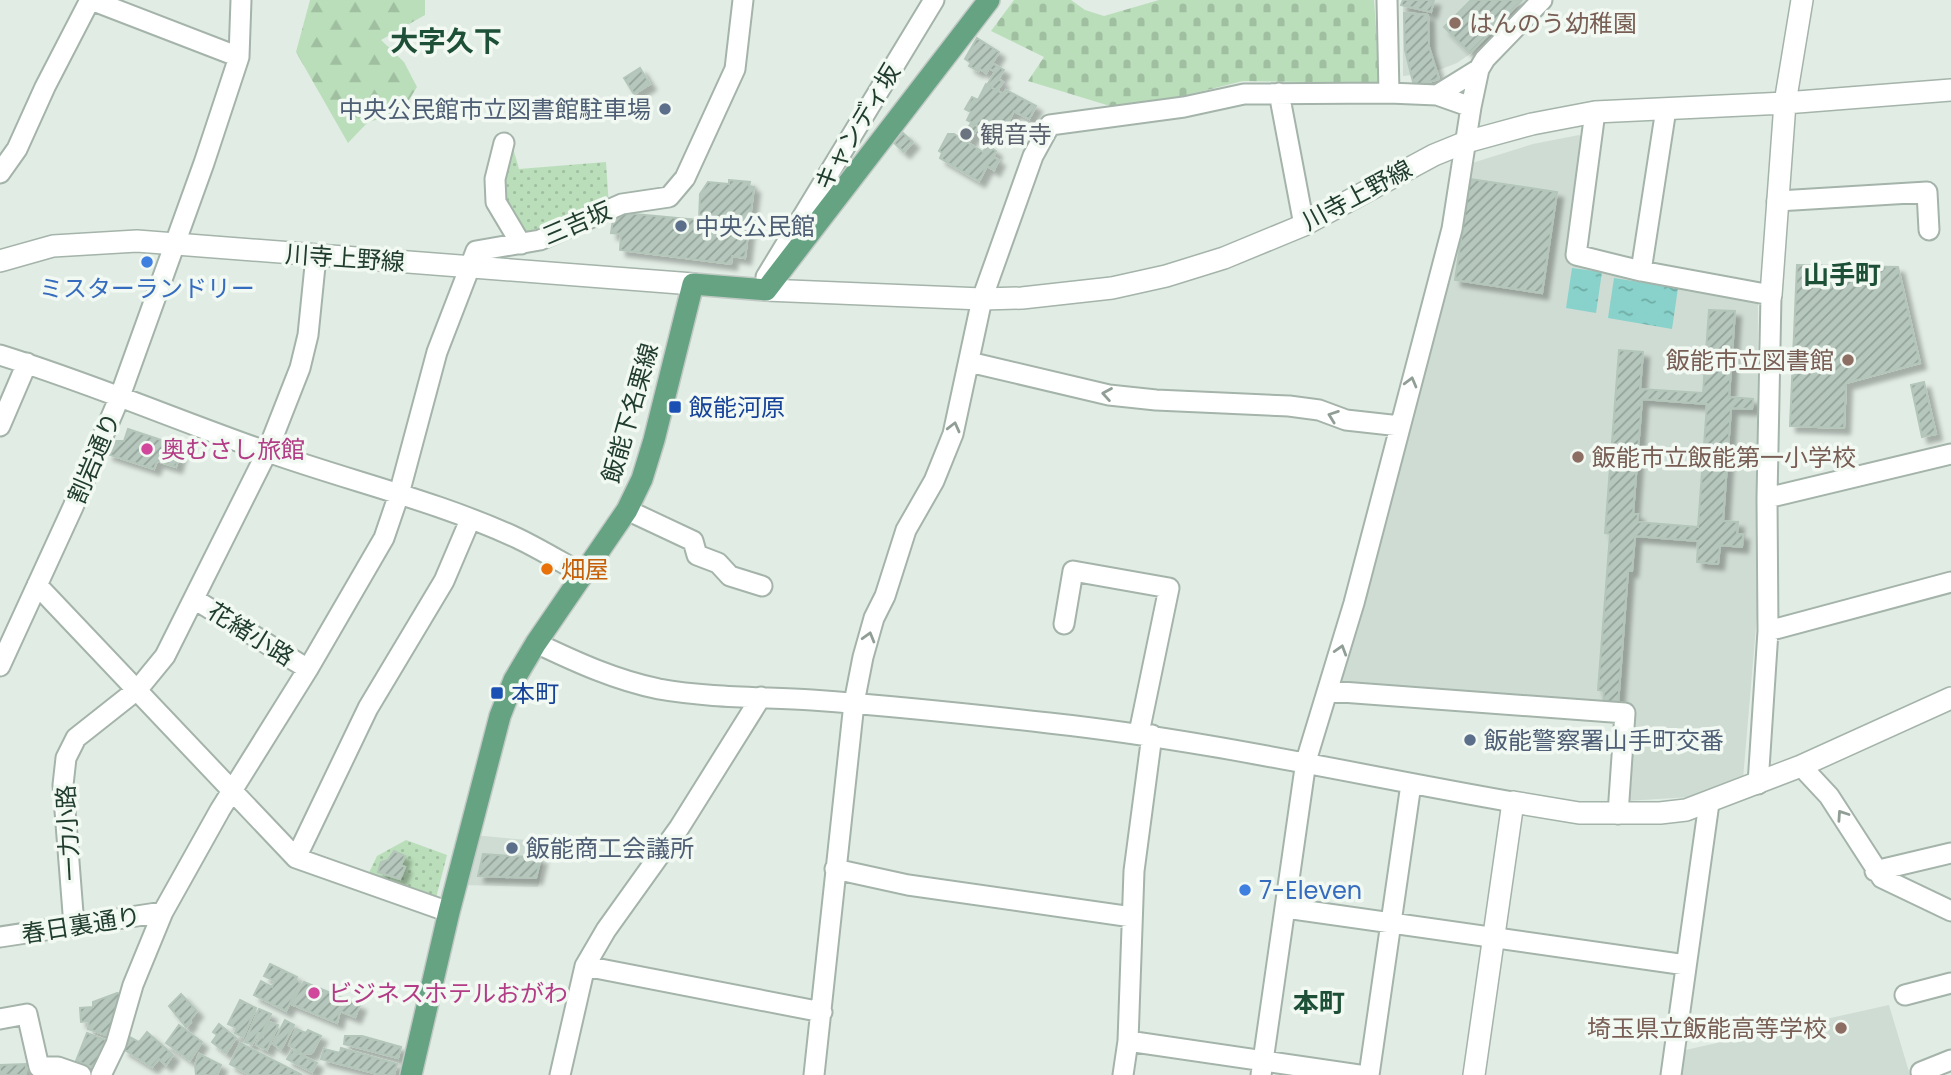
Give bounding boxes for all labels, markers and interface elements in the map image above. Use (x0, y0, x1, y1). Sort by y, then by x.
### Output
place label: はんのう幼稚園 (1469, 7, 1637, 40)
marker: はんのう幼稚園 (1447, 15, 1463, 31)
district label: 大字久下 (390, 22, 502, 61)
street label: キャンディ坂 (806, 58, 908, 196)
place label: 中央公民館市立図書館駐車場 (339, 93, 651, 126)
marker: 中央公民館市立図書館駐車場 (657, 101, 673, 117)
place label: 観音寺 (980, 118, 1052, 151)
marker: 観音寺 (958, 126, 974, 142)
street label: 川寺上野線 (1296, 152, 1418, 238)
street label: 三吉坂 (537, 194, 617, 252)
place label: 中央公民館 (695, 210, 815, 243)
marker: 中央公民館 (673, 218, 689, 234)
street label: 川寺上野線 (284, 237, 406, 279)
marker: ミスターランドリー (139, 254, 155, 270)
district label: 山手町 (1803, 257, 1881, 293)
place label: ミスターランドリー (39, 272, 255, 305)
street label: 飯能下名栗線 (594, 339, 666, 487)
place label: 飯能市立図書館 (1666, 344, 1834, 377)
marker: 飯能市立図書館 (1840, 352, 1856, 368)
one-way arrow (1403, 376, 1418, 388)
one-way arrow (1101, 387, 1113, 402)
place label: 飯能河原 (689, 391, 785, 424)
marker: 飯能河原 (667, 399, 683, 415)
street label: 割岩通り (60, 407, 128, 509)
one-way arrow (1327, 410, 1339, 424)
one-way arrow (946, 421, 961, 433)
place label: 奥むさし旅館 (161, 433, 305, 466)
marker: 奥むさし旅館 (139, 441, 155, 457)
place label: 飯能市立飯能第一小学校 (1592, 441, 1856, 474)
marker: 飯能市立飯能第一小学校 (1570, 449, 1586, 465)
place label: 畑屋 (561, 553, 609, 586)
marker: 畑屋 (539, 561, 555, 577)
street label: 花緒小路 (202, 595, 300, 673)
one-way arrow (860, 631, 875, 643)
one-way arrow (1333, 644, 1347, 656)
place label: 本町 (511, 677, 559, 710)
marker: 本町 (489, 685, 505, 701)
place label: 飯能警察署山手町交番 (1484, 724, 1724, 757)
marker: 飯能警察署山手町交番 (1462, 732, 1478, 748)
street label: 一力小路 (49, 784, 87, 882)
one-way arrow (1838, 810, 1850, 823)
place label: 飯能商工会議所 (526, 832, 694, 865)
marker: 飯能商工会議所 (504, 840, 520, 856)
place label: 7-Eleven (1259, 874, 1362, 907)
marker: 7-Eleven (1237, 882, 1253, 898)
street label: 春日裏通り (19, 899, 143, 951)
place label: ビジネスホテルおがわ (328, 977, 568, 1010)
marker: ビジネスホテルおがわ (306, 985, 322, 1001)
district label: 本町 (1293, 985, 1345, 1021)
place label: 埼玉県立飯能高等学校 (1587, 1012, 1827, 1045)
marker: 埼玉県立飯能高等学校 (1833, 1020, 1849, 1036)

